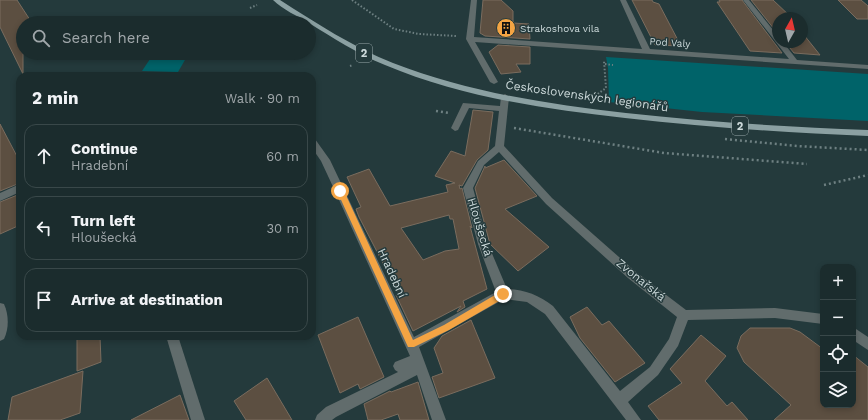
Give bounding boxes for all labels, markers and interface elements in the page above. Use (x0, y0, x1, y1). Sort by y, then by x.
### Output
north arrow (772, 12, 808, 48)
search box (16, 16, 316, 60)
building icon: Strakoshova vila (495, 17, 517, 39)
place label: Strakoshova vila (520, 23, 600, 34)
icon: search (30, 27, 52, 49)
text: Search here (62, 29, 150, 47)
street label: Pod Valy (649, 36, 692, 49)
road number: 2 (356, 44, 372, 62)
street label: Československých legionářů (505, 78, 669, 114)
text: 2 min (32, 88, 78, 108)
text: Walk · 90 m (225, 91, 300, 106)
road number: 2 (732, 117, 748, 135)
text: Continue (71, 140, 138, 158)
icon: ahead (33, 145, 55, 167)
text: 60 m (266, 149, 299, 164)
text: Hradební (71, 158, 128, 173)
route start (331, 182, 349, 200)
street label: Hloušecká (464, 196, 496, 258)
text: Turn left (71, 212, 135, 230)
icon: left (33, 217, 55, 239)
text: 30 m (267, 221, 299, 236)
text: Hloušecká (71, 230, 137, 245)
street label: Hradební (374, 246, 410, 300)
street label: Zvonařská (614, 256, 669, 304)
map controls (820, 264, 856, 408)
button: + (820, 264, 856, 300)
route end (494, 285, 512, 303)
icon: arrive (33, 289, 55, 311)
text: Arrive at destination (71, 291, 223, 309)
button: − (820, 300, 856, 336)
button: locate (820, 336, 856, 372)
button: layers (820, 372, 856, 408)

